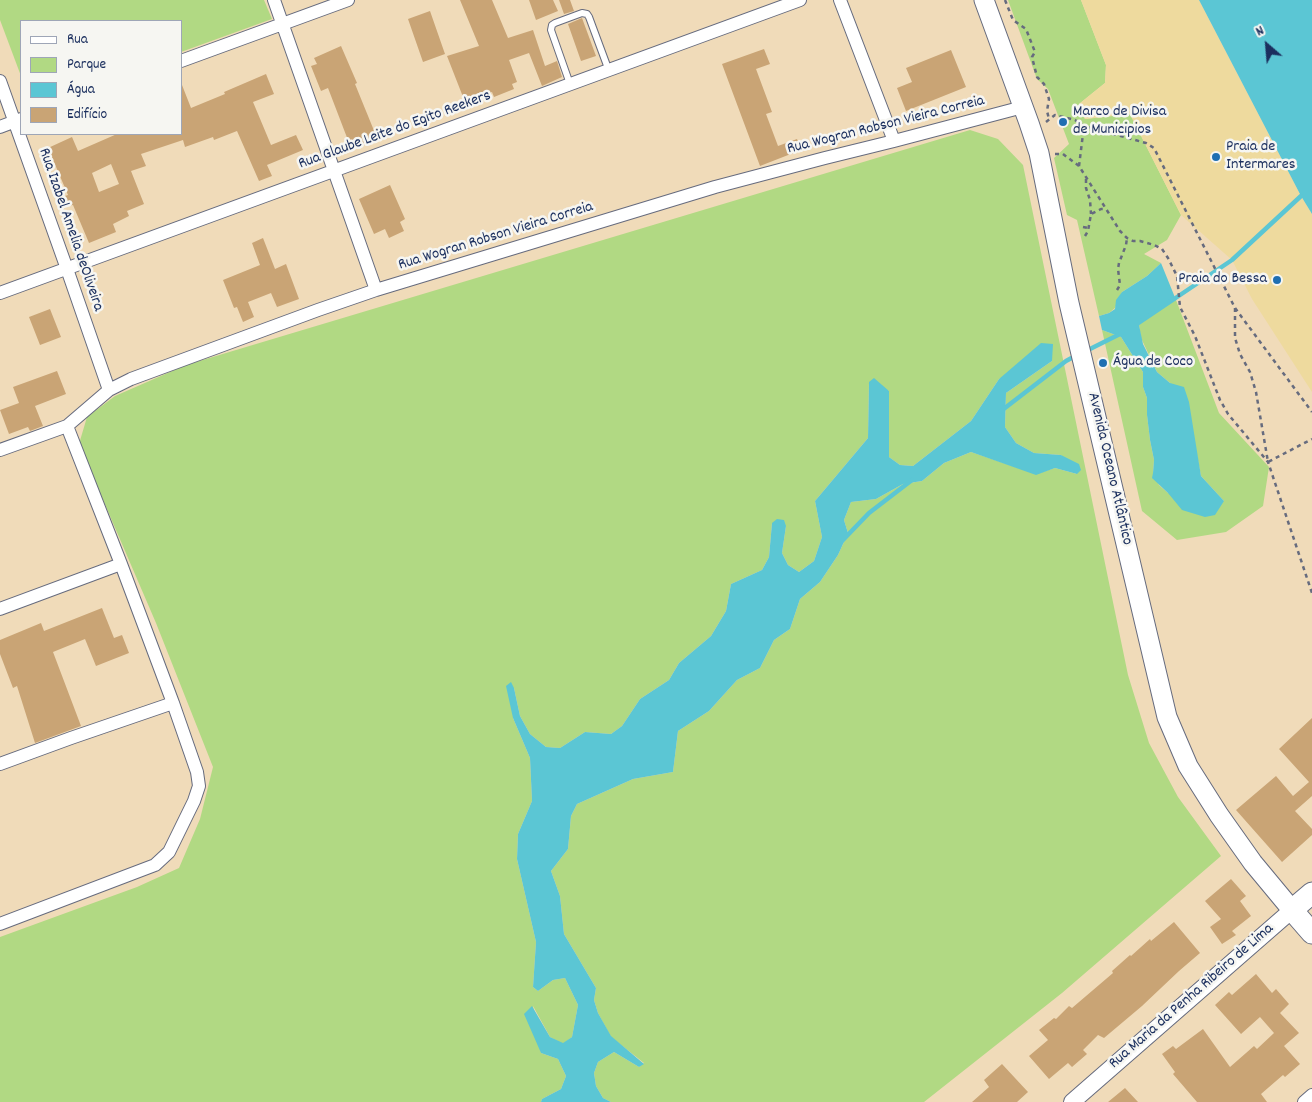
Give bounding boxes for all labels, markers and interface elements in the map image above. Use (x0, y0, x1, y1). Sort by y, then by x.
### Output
legend (20, 20, 182, 135)
north arrow (1242, 20, 1292, 70)
text: N (1253, 21, 1268, 42)
text: Rua (67, 29, 88, 51)
text: Parque (67, 54, 106, 76)
text: Água (67, 79, 95, 101)
street label: Rua Glaube Leite do Egito Reekers (296, 87, 494, 175)
street label: Rua Wogran Robson Vieira Correia (785, 92, 987, 160)
place label: Marco de Divisa de Municipios (1073, 103, 1166, 141)
text: Edifício (67, 104, 107, 126)
marker: Marco de Divisa de Municipios (1057, 116, 1069, 128)
place label: Praia de Intermares (1226, 138, 1295, 176)
street label: Rua Izabel Amelia deOliveira (33, 146, 107, 314)
marker: Praia de Intermares (1210, 151, 1222, 163)
street label: Rua Wogran Robson Vieira Correia (396, 198, 596, 276)
place label: Praia do Bessa (1178, 270, 1267, 290)
marker: Praia do Bessa (1271, 274, 1283, 286)
place label: Água de Coco (1113, 353, 1193, 373)
marker: Água de Coco (1097, 357, 1109, 369)
street label: Avenida Oceano Atlântico (1082, 391, 1136, 547)
street label: Rua Maria da Penha Ribeiro de Lima (1106, 920, 1278, 1074)

